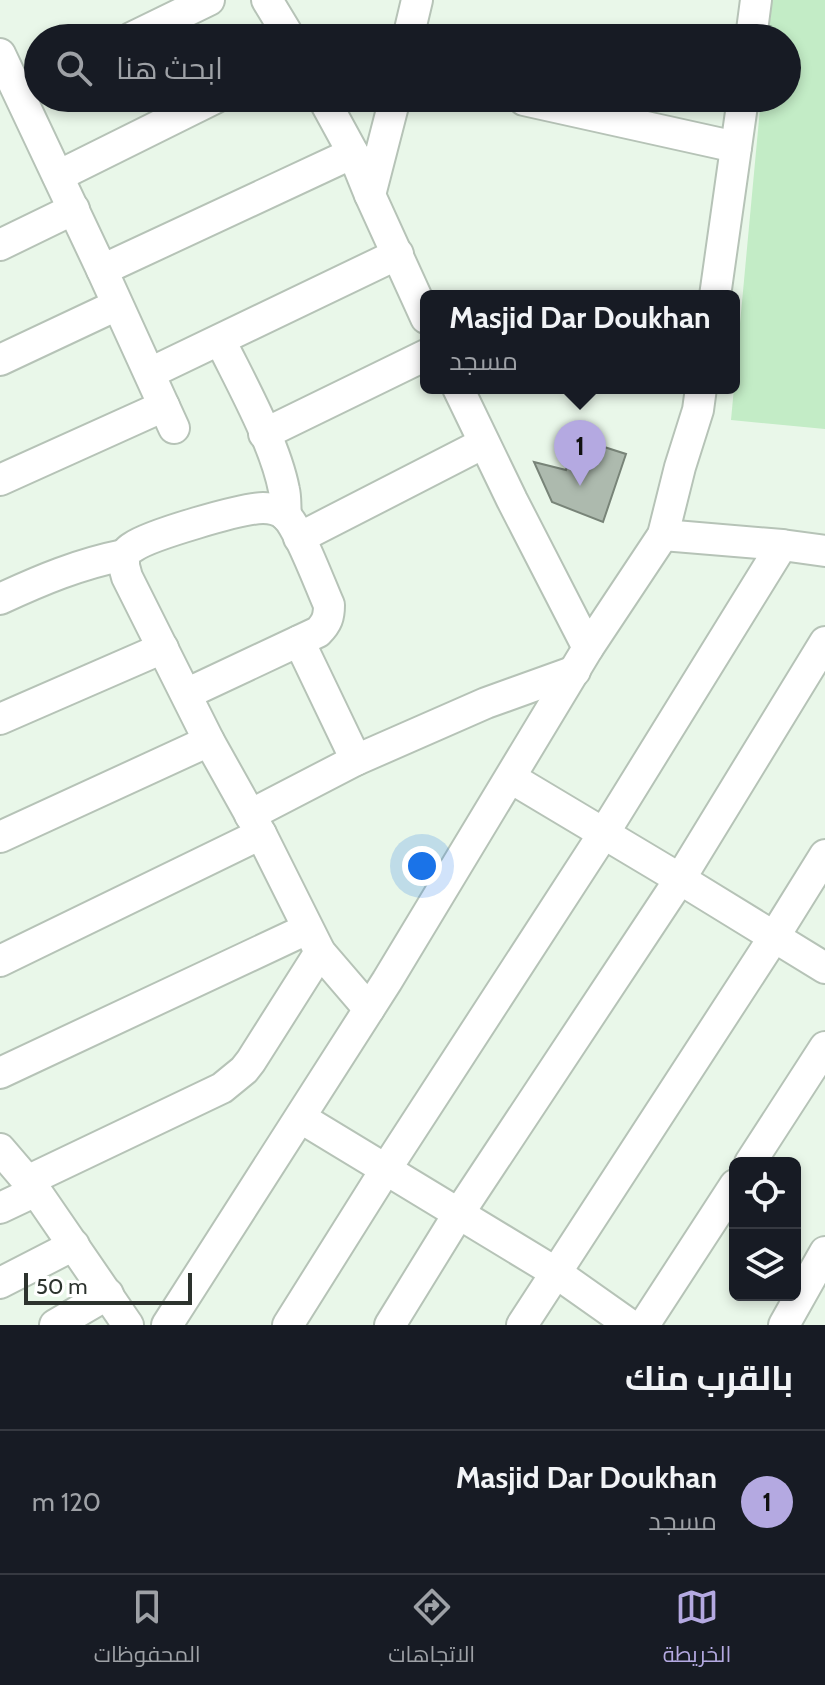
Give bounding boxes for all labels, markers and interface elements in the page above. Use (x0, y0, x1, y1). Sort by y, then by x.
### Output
search box (24, 24, 801, 112)
icon: search (52, 46, 96, 90)
text: ابحث هنا (116, 50, 223, 87)
popup (420, 290, 740, 394)
text: Masjid Dar Doukhan (449, 299, 711, 336)
text: مسجد (449, 345, 518, 377)
pin: 1 (554, 420, 606, 486)
your location (402, 846, 442, 886)
map controls (729, 1157, 801, 1301)
button: locate (729, 1157, 801, 1229)
button: layers (729, 1229, 801, 1301)
scale bar (24, 1269, 192, 1305)
text: 50 m (36, 1273, 88, 1300)
text: بالقرب منك (625, 1357, 793, 1399)
text: Masjid Dar Doukhan (456, 1459, 717, 1496)
text: 120 m (32, 1486, 101, 1518)
text: 1 (762, 1486, 772, 1518)
text: مسجد (648, 1505, 717, 1537)
tab: المحفوظات (94, 1585, 201, 1675)
tab: الاتجاهات (388, 1585, 475, 1675)
tab: الخريطة (663, 1585, 731, 1675)

